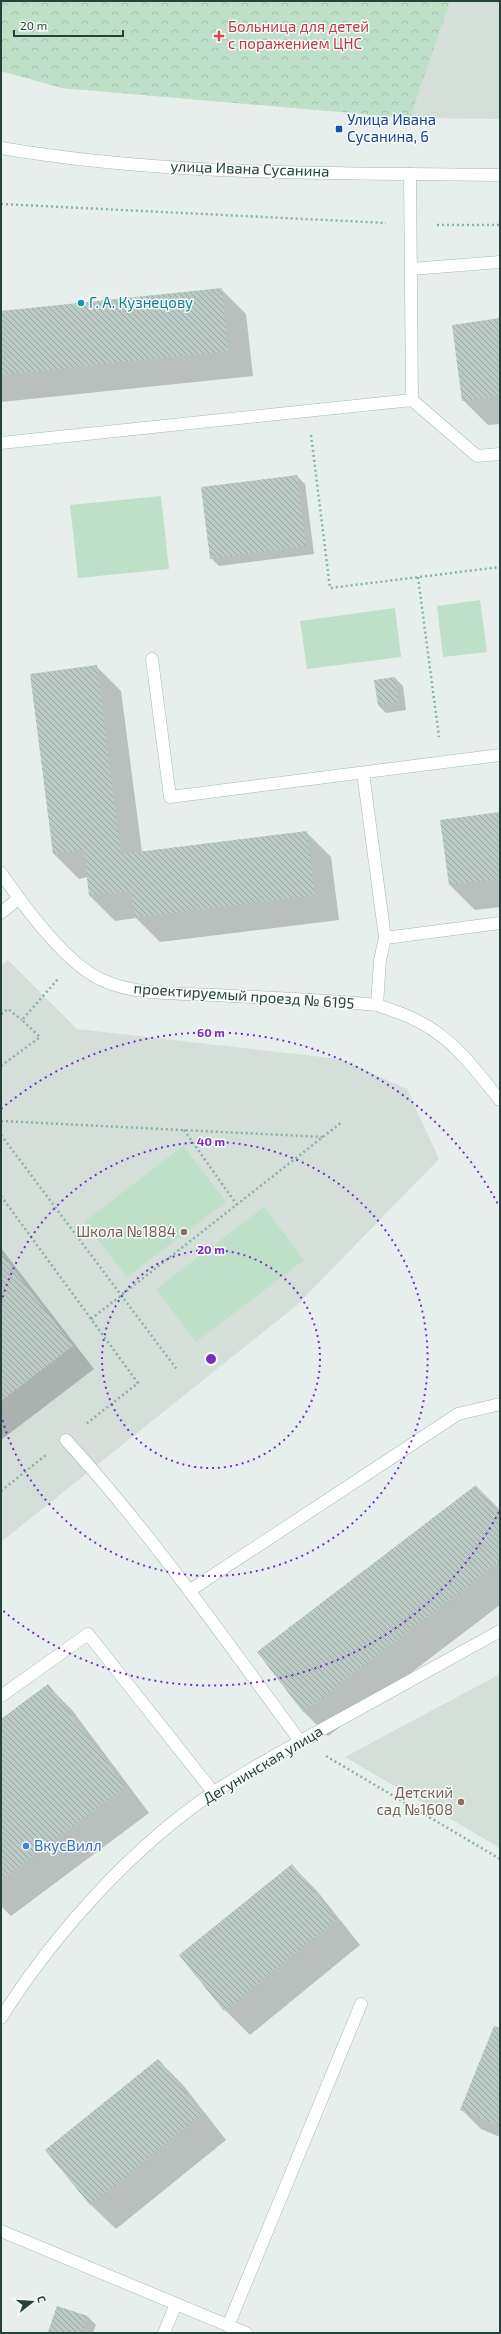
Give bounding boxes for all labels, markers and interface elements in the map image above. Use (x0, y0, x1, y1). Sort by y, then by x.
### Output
scale bar (14, 12, 123, 38)
place label: Больница для детей с поражением ЦНС (228, 17, 369, 52)
text: 20 m (20, 18, 47, 32)
marker: Больница для детей с поражением ЦНС (213, 30, 225, 42)
place label: Улица Ивана Сусанина, 6 (347, 110, 436, 146)
marker: Улица Ивана Сусанина, 6 (334, 124, 344, 134)
street label: улица Ивана Сусанина (170, 156, 330, 181)
place label: Г. А. Кузнецову (89, 293, 193, 312)
marker: Г. А. Кузнецову (76, 298, 86, 308)
street label: проектируемый проезд № 6195 (133, 978, 355, 1013)
text: 60 m (197, 1025, 225, 1039)
text: 40 m (197, 1134, 225, 1148)
place label: Школа №1884 (76, 1222, 176, 1240)
marker: Школа №1884 (179, 1227, 189, 1237)
text: 20 m (197, 1242, 225, 1256)
centre of rings (204, 1352, 218, 1366)
street label: Дегунинская улица (199, 1721, 326, 1808)
place label: Детский сад №1608 (376, 1783, 453, 1818)
marker: Детский сад №1608 (456, 1797, 466, 1807)
place label: ВкусВилл (34, 1836, 102, 1855)
marker: ВкусВилл (21, 1841, 31, 1851)
north arrow (12, 2282, 52, 2322)
text: С (35, 2294, 49, 2304)

